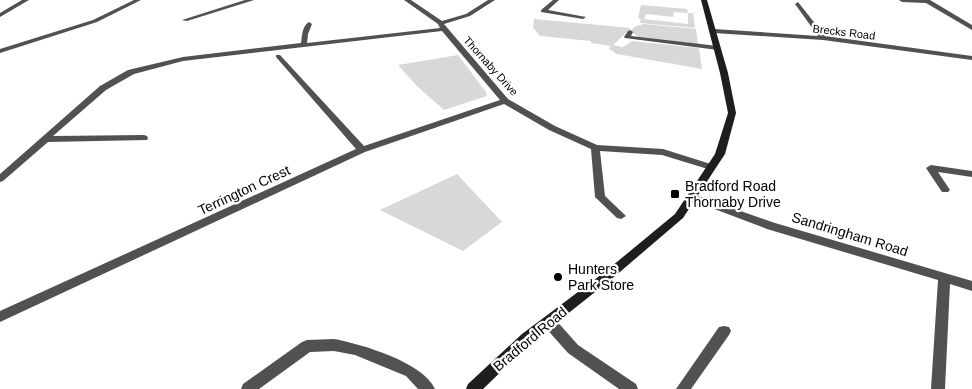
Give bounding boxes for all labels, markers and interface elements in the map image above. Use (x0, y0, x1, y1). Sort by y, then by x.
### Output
street label: Brecks Road (812, 22, 876, 42)
street label: Thornaby Drive (461, 34, 521, 98)
street label: Terrington Crest (195, 162, 293, 218)
place label: Bradford Road Thornaby Drive (685, 178, 781, 210)
marker: Bradford Road Thornaby Drive (669, 188, 681, 200)
street label: Sandringham Road (790, 209, 910, 259)
place label: Hunters Park Store (568, 261, 634, 293)
marker: Hunters Park Store (552, 271, 564, 283)
street label: Bradford Road (490, 304, 570, 374)

